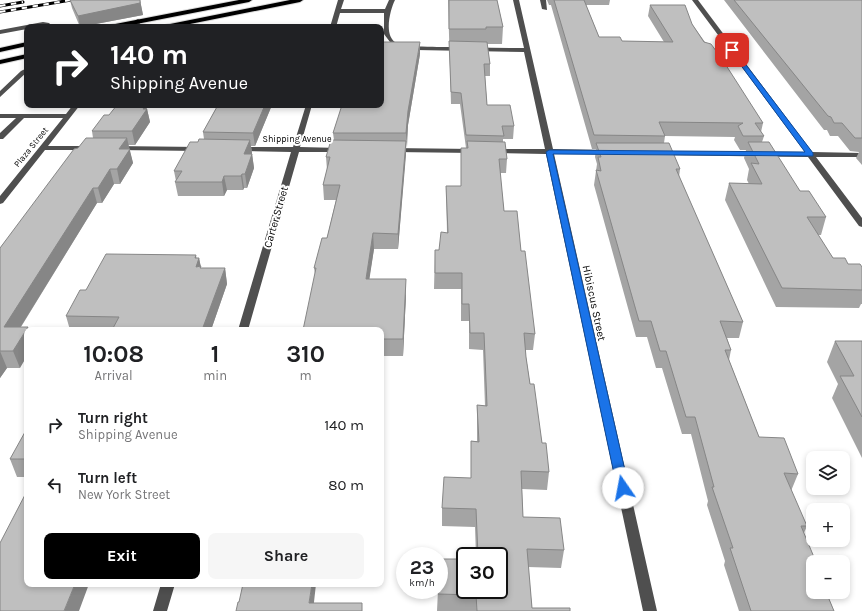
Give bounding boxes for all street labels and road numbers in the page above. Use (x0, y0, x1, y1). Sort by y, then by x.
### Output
street label: Plaza Street (12, 125, 51, 169)
street label: Shipping Avenue (262, 134, 332, 144)
street label: Carter Street (261, 185, 291, 249)
street label: Hibiscus Street (580, 264, 608, 342)

